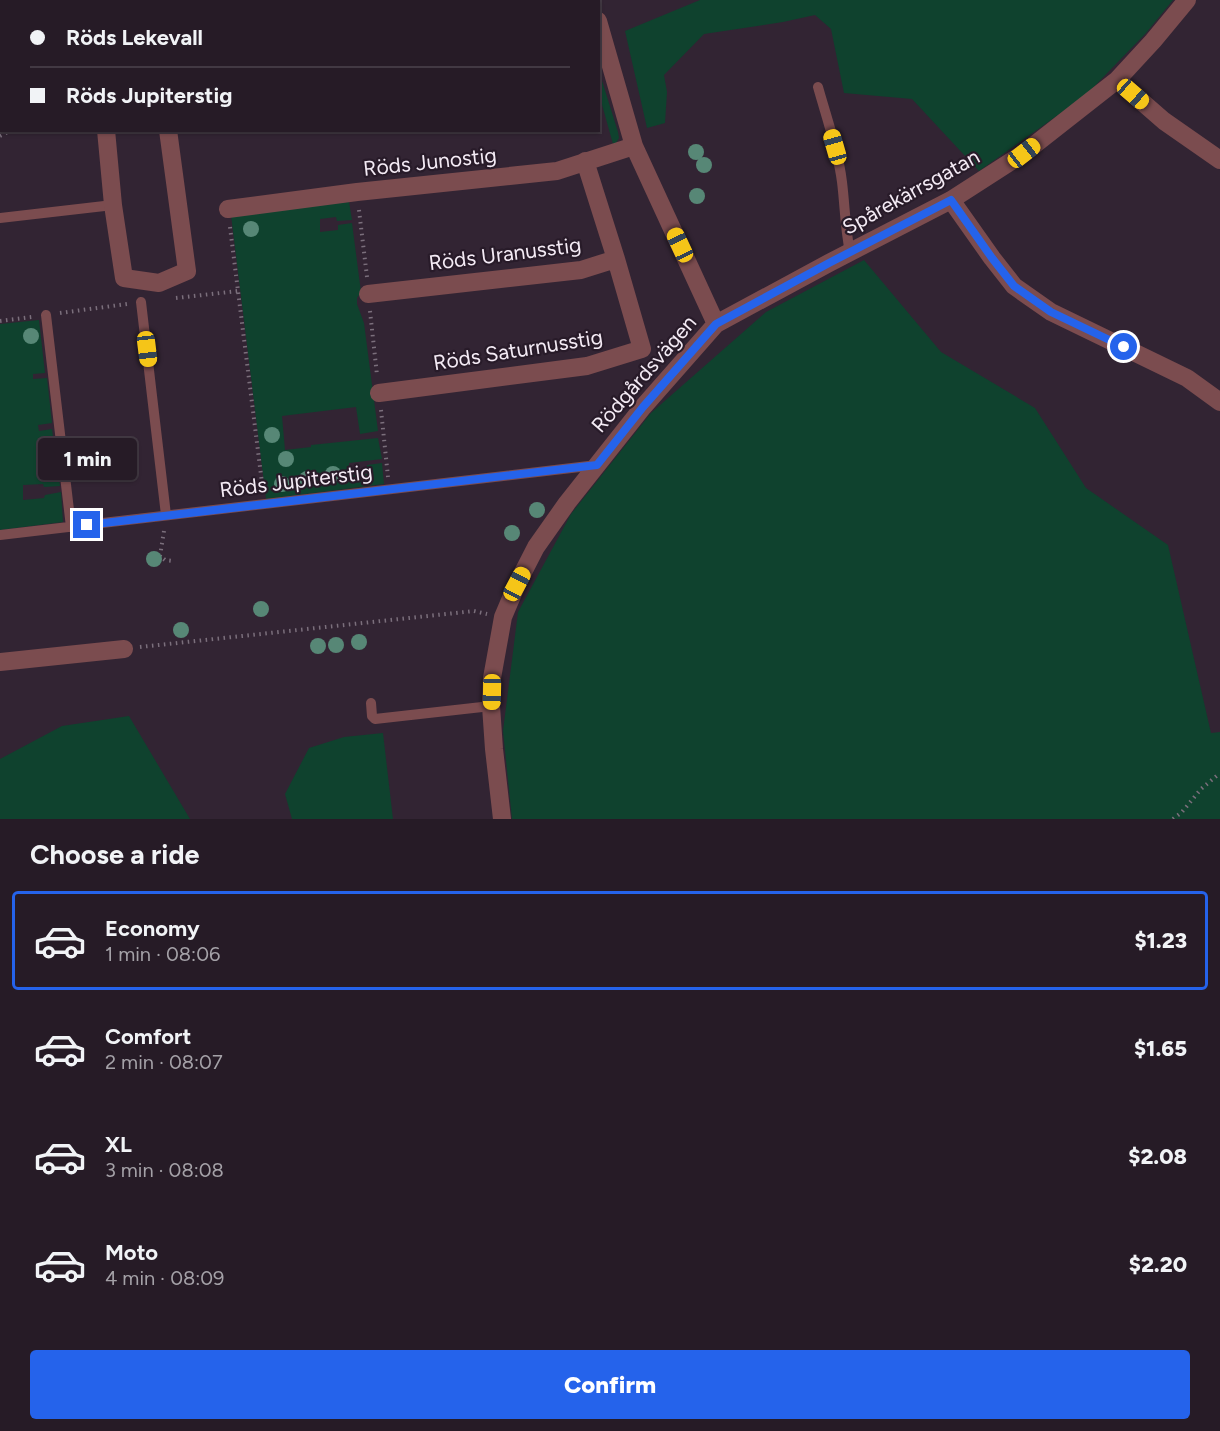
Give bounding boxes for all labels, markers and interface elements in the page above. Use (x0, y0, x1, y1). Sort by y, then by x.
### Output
text: Röds Lekevall (66, 24, 203, 51)
car (1114, 75, 1152, 113)
text: Röds Jupiterstig (66, 82, 232, 109)
car (821, 127, 849, 167)
car (1004, 135, 1044, 171)
street label: Röds Junostig (362, 142, 498, 181)
street label: Spårekärrsgatan (838, 144, 984, 240)
car (664, 225, 696, 265)
street label: Röds Uranusstig (427, 232, 583, 275)
street label: Rödgårdsvägen (586, 310, 701, 437)
street label: Röds Saturnusstig (431, 324, 604, 375)
car (136, 330, 158, 368)
route start (1110, 333, 1137, 360)
callout: 1 min (38, 438, 136, 480)
text: 1 min (64, 447, 111, 471)
street label: Röds Jupiterstig (218, 459, 374, 502)
route end (73, 511, 100, 538)
car (501, 564, 533, 604)
car (483, 674, 501, 710)
text: Choose a ride (30, 838, 199, 871)
icon: car (33, 914, 87, 968)
text: Economy (105, 915, 200, 942)
text: $1.23 (1134, 927, 1187, 954)
text: 1 min · 08:06 (105, 942, 220, 966)
icon: car (33, 1022, 87, 1076)
text: Comfort (105, 1023, 191, 1050)
text: $1.65 (1134, 1035, 1187, 1062)
text: 2 min · 08:07 (105, 1050, 223, 1074)
icon: car (33, 1130, 87, 1184)
text: XL (105, 1131, 132, 1158)
text: $2.08 (1128, 1143, 1187, 1170)
text: 3 min · 08:08 (105, 1158, 224, 1182)
icon: car (33, 1238, 87, 1292)
text: Moto (105, 1239, 158, 1266)
text: $2.20 (1129, 1251, 1187, 1278)
text: 4 min · 08:09 (105, 1266, 224, 1290)
button: Confirm (30, 1350, 1190, 1419)

